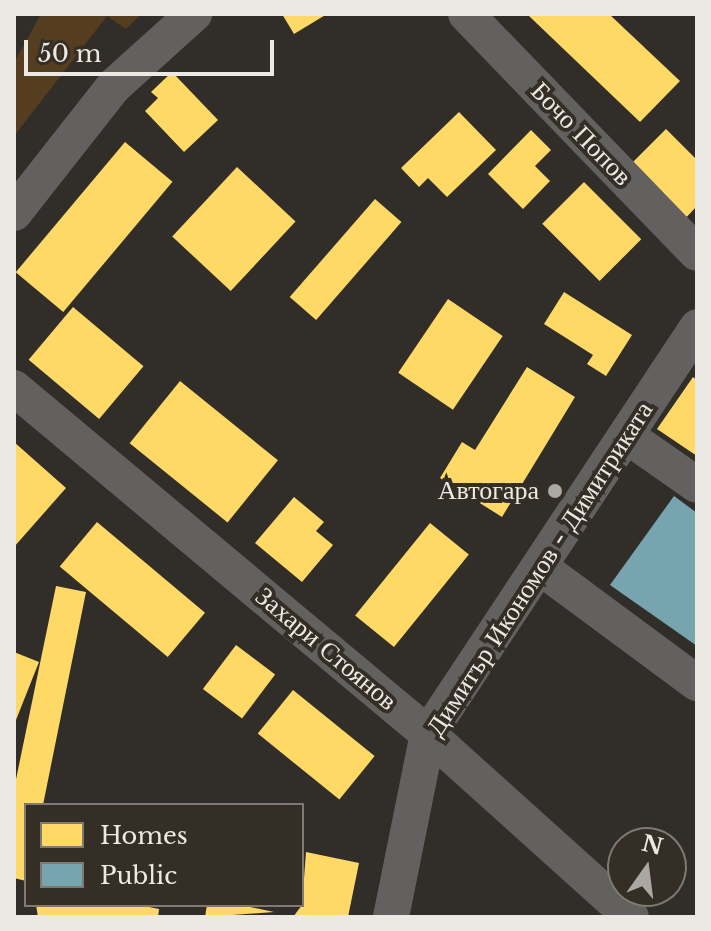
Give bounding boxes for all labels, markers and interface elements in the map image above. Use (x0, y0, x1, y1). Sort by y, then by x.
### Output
scale bar (28, 24, 278, 74)
text: 50 m (38, 39, 101, 68)
street label: Бочо Попов (524, 76, 638, 192)
street label: Димитър Икономов - Димитриката (420, 396, 660, 742)
place label: Автогара (438, 475, 539, 507)
marker: Автогара (546, 482, 564, 500)
street label: Захари Стоянов (249, 581, 403, 717)
legend (24, 803, 304, 907)
text: Homes (100, 821, 188, 850)
north arrow (607, 827, 687, 907)
text: N (639, 830, 666, 861)
text: Public (100, 861, 177, 890)

